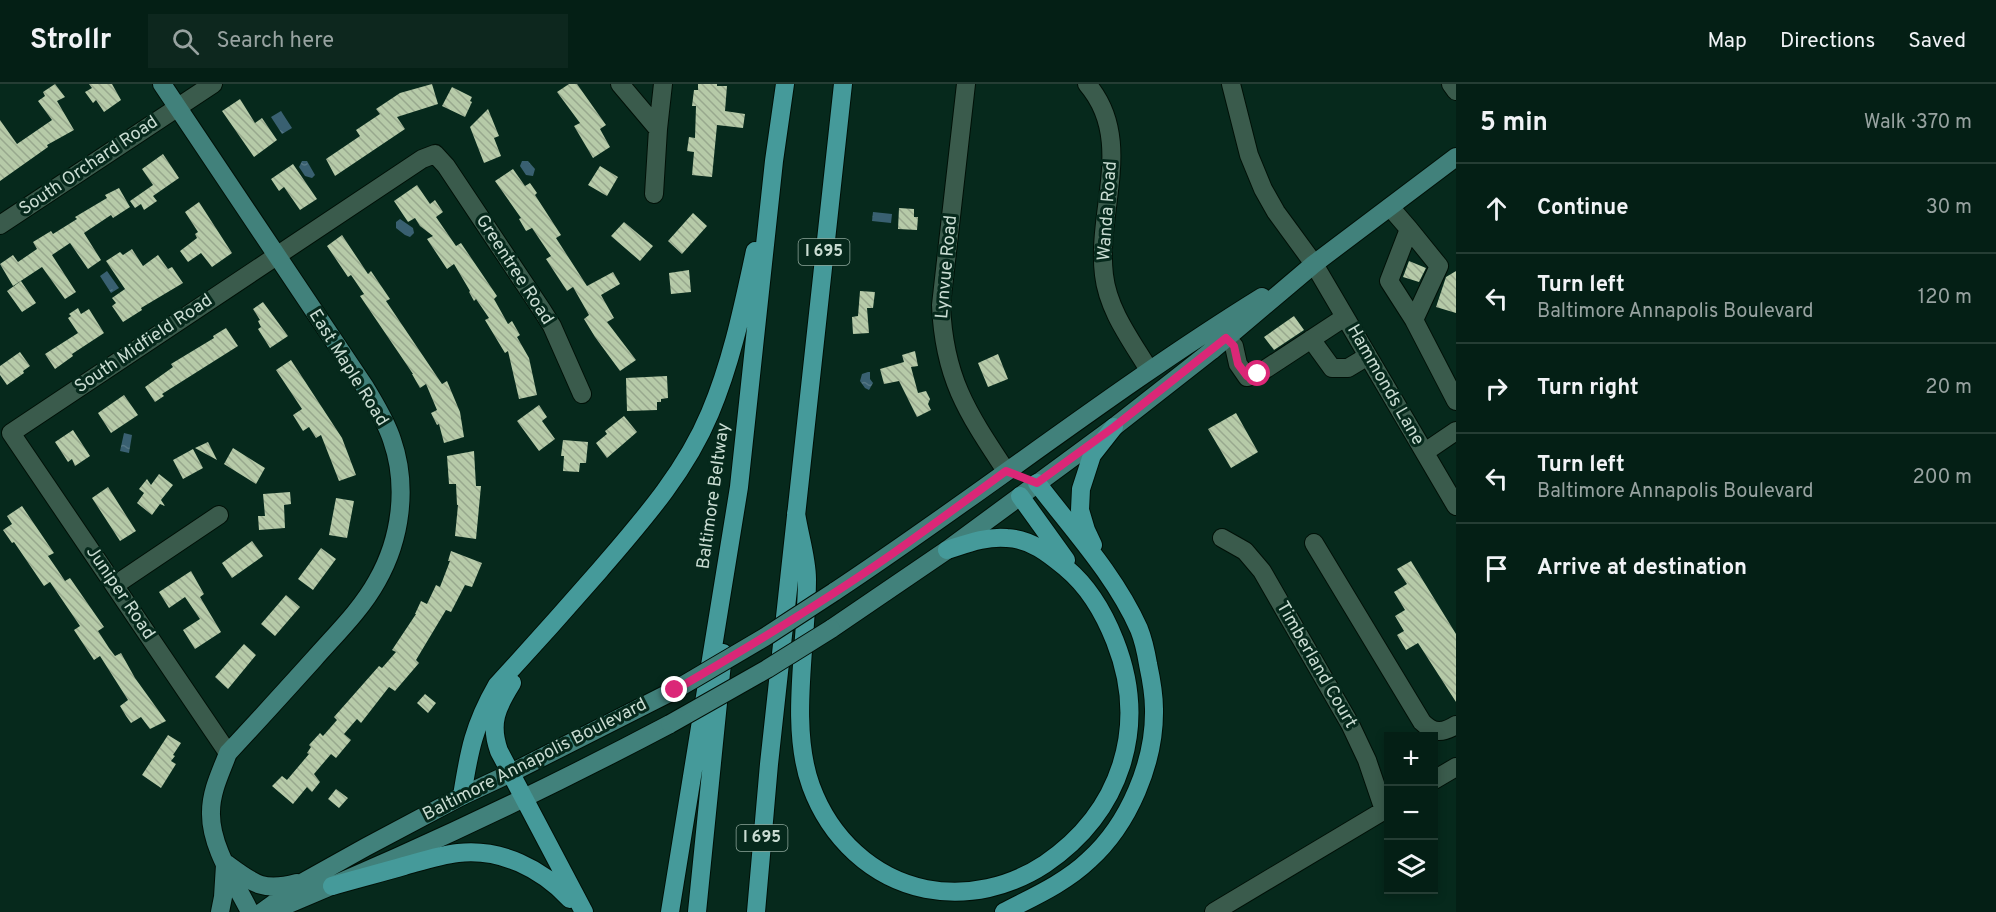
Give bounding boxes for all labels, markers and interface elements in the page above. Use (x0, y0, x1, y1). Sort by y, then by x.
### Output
search box (148, 14, 568, 68)
text: Strollr (30, 23, 112, 59)
icon: search (169, 25, 202, 58)
text: Search here (217, 28, 334, 55)
text: Map (1707, 28, 1747, 55)
text: Directions (1780, 28, 1875, 55)
text: Saved (1908, 28, 1966, 55)
text: 5 min (1480, 107, 1548, 140)
text: Walk · 370 m (1864, 110, 1972, 136)
street label: South Orchard Road (15, 111, 163, 221)
street label: Wanda Road (1093, 160, 1123, 262)
icon: ahead (1480, 192, 1513, 225)
text: Continue (1537, 195, 1628, 222)
text: 30 m (1926, 195, 1972, 221)
street label: Greentree Road (470, 211, 558, 329)
street label: Lynvue Road (931, 214, 963, 320)
road number: I 695 (798, 239, 850, 265)
text: Turn left (1537, 272, 1625, 299)
icon: left (1480, 282, 1513, 315)
text: 120 m (1918, 285, 1972, 311)
street label: South Midfield Road (71, 289, 217, 399)
text: Baltimore Annapolis Boulevard (1537, 299, 1813, 325)
street label: East Maple Road (303, 305, 393, 431)
street label: Hammonds Lane (1341, 320, 1429, 450)
route start (1244, 360, 1270, 386)
icon: right (1480, 372, 1513, 405)
text: Turn right (1537, 375, 1639, 402)
text: 20 m (1925, 375, 1972, 401)
street label: Baltimore Beltway (692, 421, 736, 571)
text: Turn left (1537, 452, 1625, 479)
icon: left (1480, 462, 1513, 495)
text: 200 m (1913, 465, 1972, 491)
text: Baltimore Annapolis Boulevard (1537, 479, 1813, 505)
street label: Juniper Road (80, 542, 160, 644)
icon: arrive (1480, 552, 1513, 585)
text: Arrive at destination (1537, 555, 1747, 582)
street label: Timberland Court (1270, 597, 1362, 733)
route end (661, 676, 687, 702)
street label: Baltimore Annapolis Boulevard (419, 693, 651, 827)
map controls (1384, 732, 1438, 894)
button: + (1384, 732, 1438, 786)
button: − (1384, 786, 1438, 840)
road number: I 695 (736, 825, 788, 851)
button: layers (1384, 840, 1438, 894)

